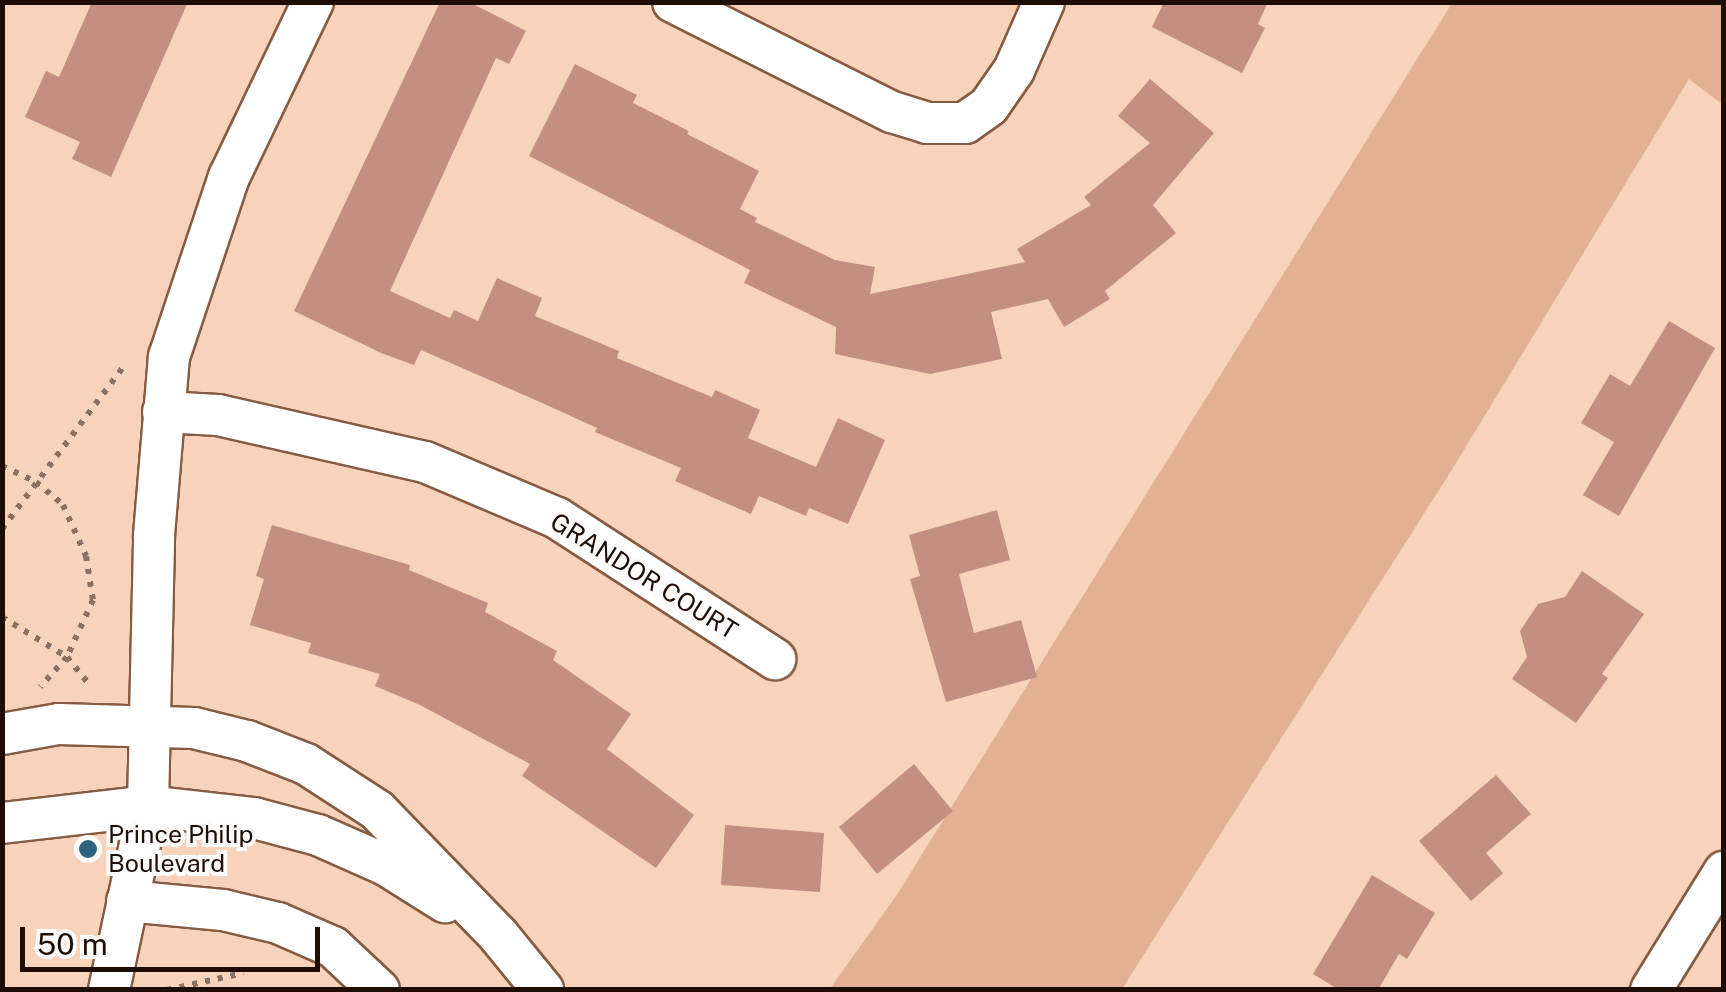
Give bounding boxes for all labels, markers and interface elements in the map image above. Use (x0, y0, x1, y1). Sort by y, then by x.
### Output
street label: GRANDOR COURT (545, 506, 743, 646)
place label: Prince Philip Boulevard (108, 820, 254, 879)
marker: Prince Philip Boulevard (77, 838, 99, 860)
scale bar (25, 907, 325, 969)
text: 50 m (37, 926, 108, 962)

